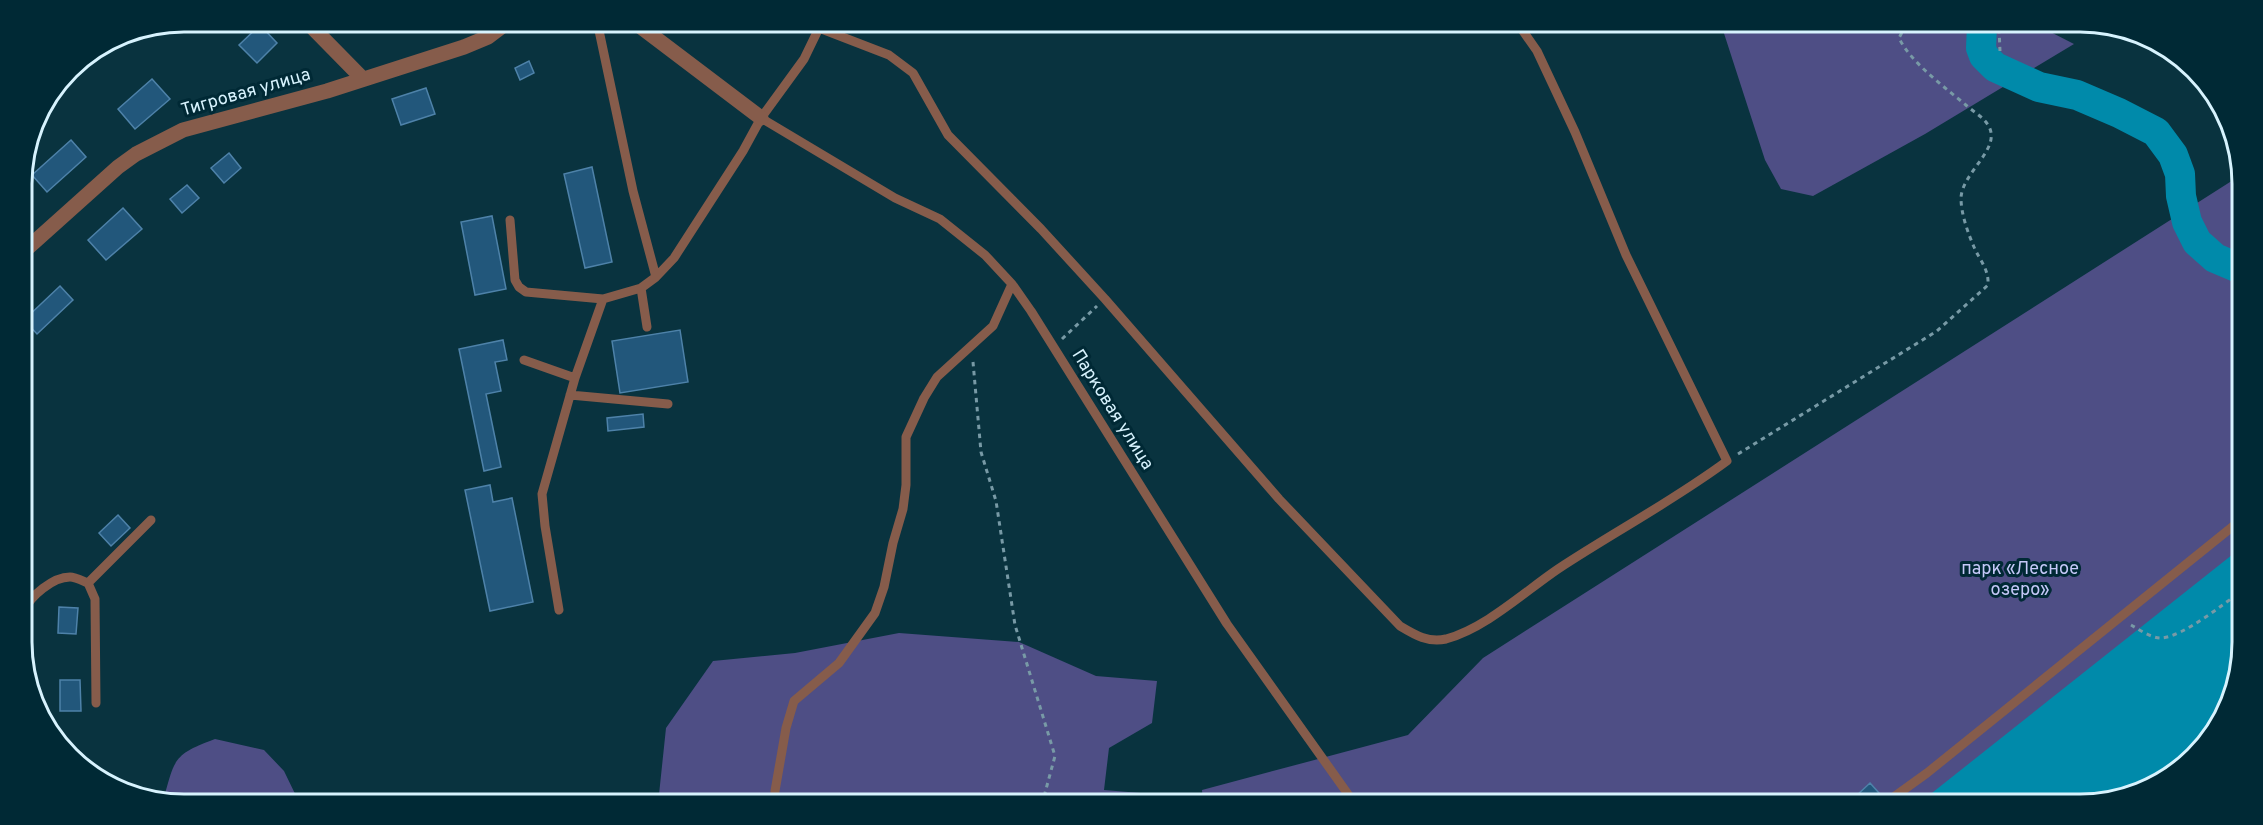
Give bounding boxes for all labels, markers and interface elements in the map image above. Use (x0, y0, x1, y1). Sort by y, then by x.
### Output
street label: Тигровая улица (179, 64, 313, 122)
street label: Парковая улица (1066, 345, 1158, 475)
park label: парк «Лесное озеро» (1961, 558, 2079, 602)

